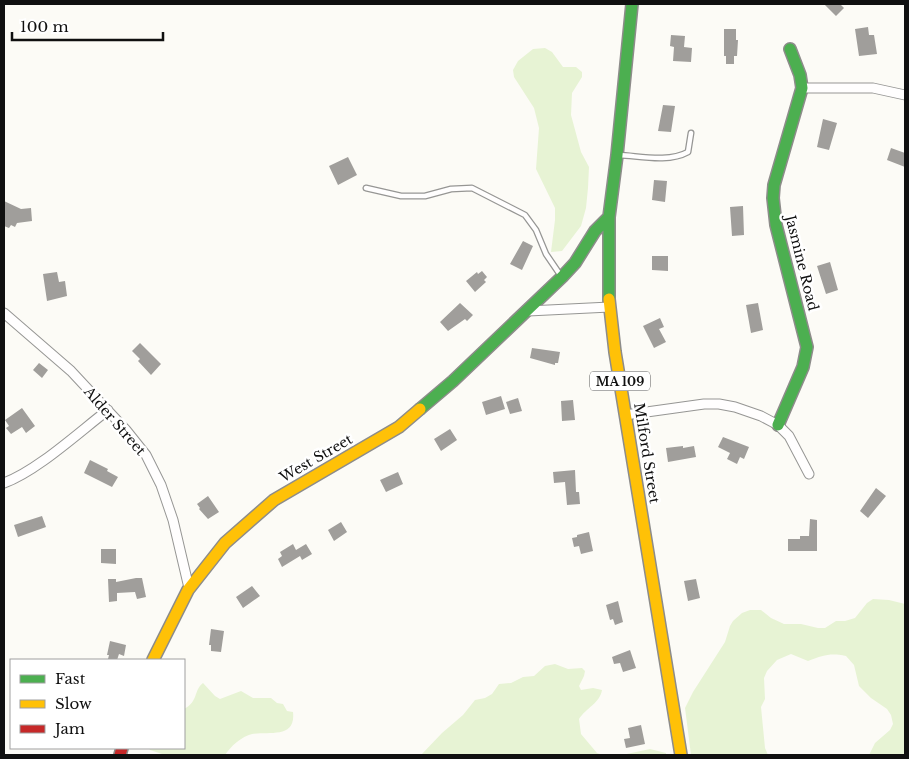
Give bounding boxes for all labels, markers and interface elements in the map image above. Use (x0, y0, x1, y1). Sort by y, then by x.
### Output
scale bar (12, 10, 164, 42)
text: 100 m (20, 17, 69, 36)
street label: Jasmine Road (781, 211, 823, 313)
road number: MA 109 (590, 372, 650, 391)
street label: Alder Street (80, 382, 150, 460)
street label: Milford Street (630, 401, 664, 505)
street label: West Street (275, 430, 356, 487)
legend (10, 659, 185, 749)
text: Fast (55, 669, 86, 688)
text: Slow (55, 694, 92, 713)
text: Jam (53, 719, 85, 738)

